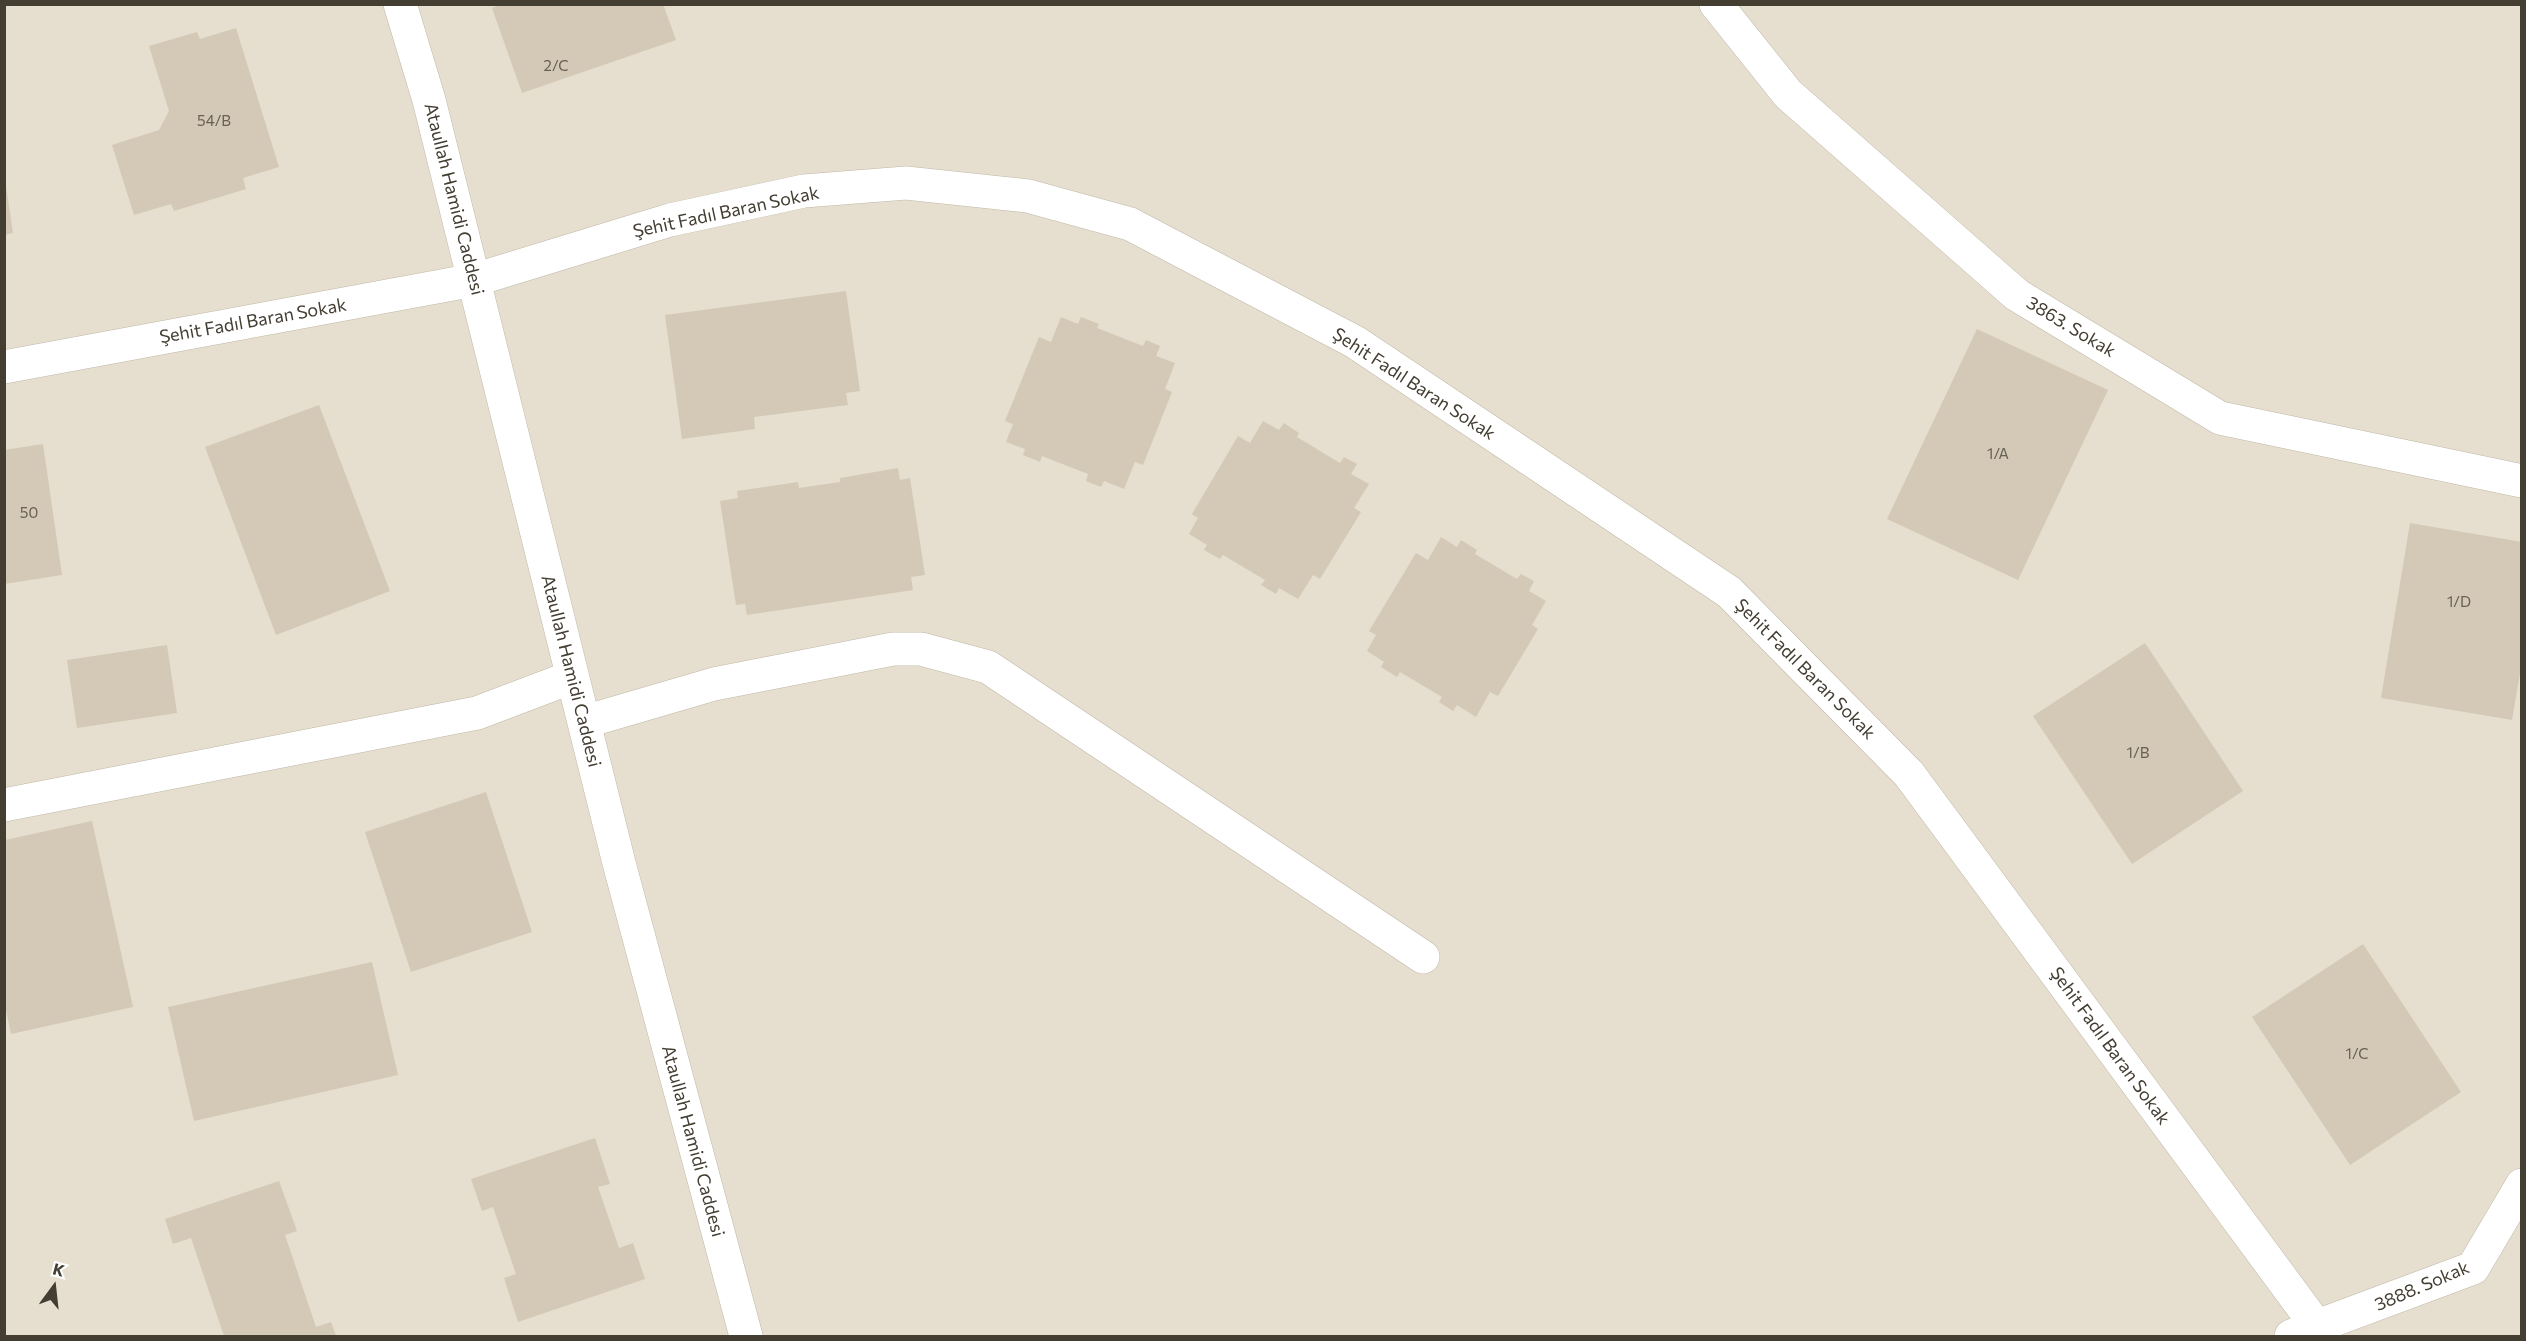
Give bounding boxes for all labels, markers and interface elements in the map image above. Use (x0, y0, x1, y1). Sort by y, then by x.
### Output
house number: 2/C (544, 57, 568, 75)
street label: Ataullah Hamidi Caddesi (420, 101, 488, 297)
house number: 54/B (197, 112, 231, 130)
street label: Şehit Fadıl Baran Sokak (631, 182, 821, 242)
street label: 3863. Sokak (2023, 292, 2119, 362)
street label: Şehit Fadıl Baran Sokak (158, 294, 348, 348)
street label: Şehit Fadıl Baran Sokak (1329, 323, 1499, 445)
house number: 1/A (1987, 445, 2009, 463)
house number: 50 (20, 504, 38, 522)
street label: Ataullah Hamidi Caddesi (537, 573, 605, 769)
house number: 1/D (2447, 593, 2471, 611)
street label: Şehit Fadıl Baran Sokak (1730, 594, 1880, 744)
house number: 1/B (2127, 744, 2149, 762)
street label: Şehit Fadıl Baran Sokak (2046, 963, 2174, 1129)
street label: Ataullah Hamidi Caddesi (657, 1043, 729, 1239)
house number: 1/C (2346, 1045, 2368, 1063)
street label: 3888. Sokak (2371, 1256, 2473, 1316)
north arrow (24, 1257, 84, 1317)
text: K (51, 1259, 67, 1280)

